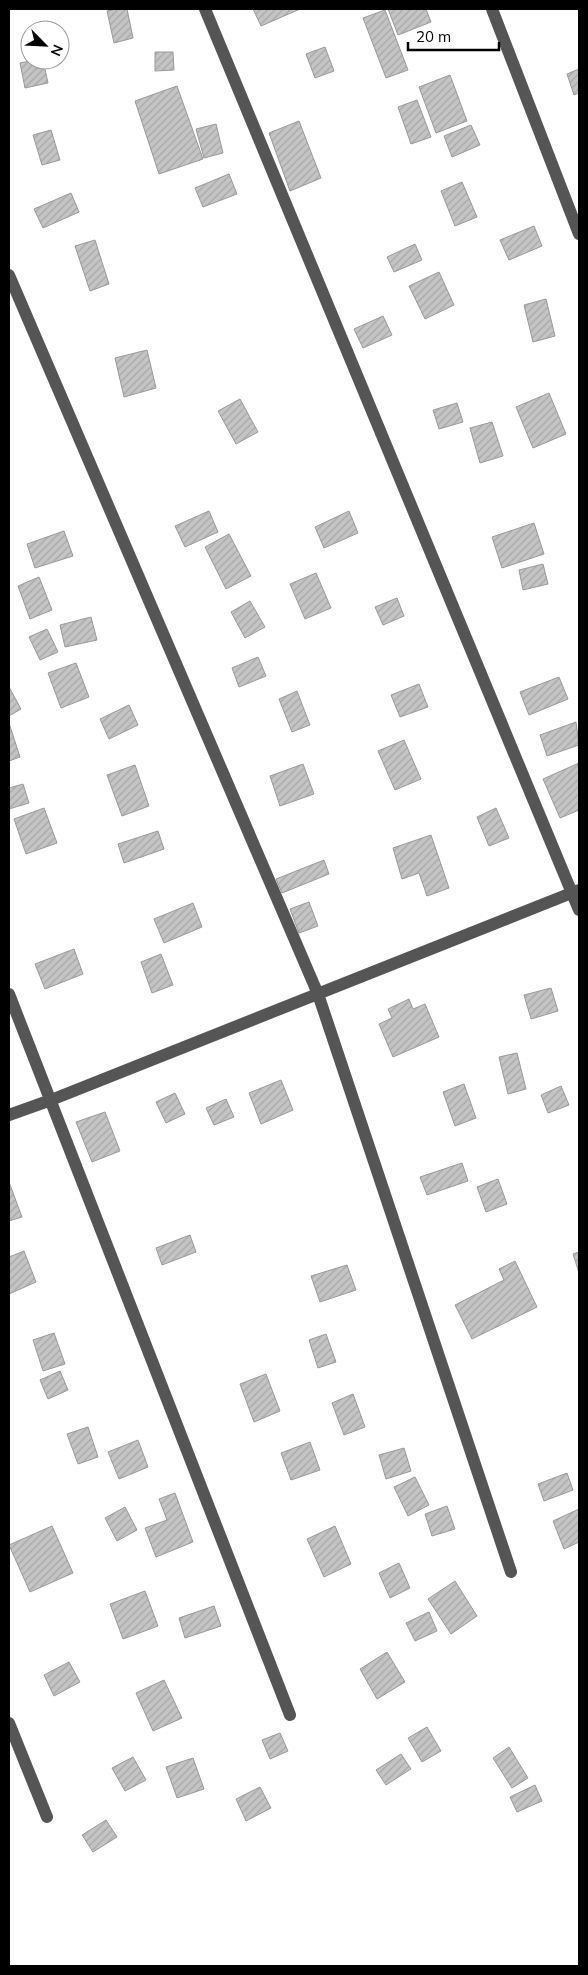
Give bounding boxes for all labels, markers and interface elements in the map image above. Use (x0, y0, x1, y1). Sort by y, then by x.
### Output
north arrow (20, 20, 70, 70)
scale bar (408, 20, 499, 52)
text: 20 m (416, 27, 451, 46)
text: N (47, 42, 67, 59)

